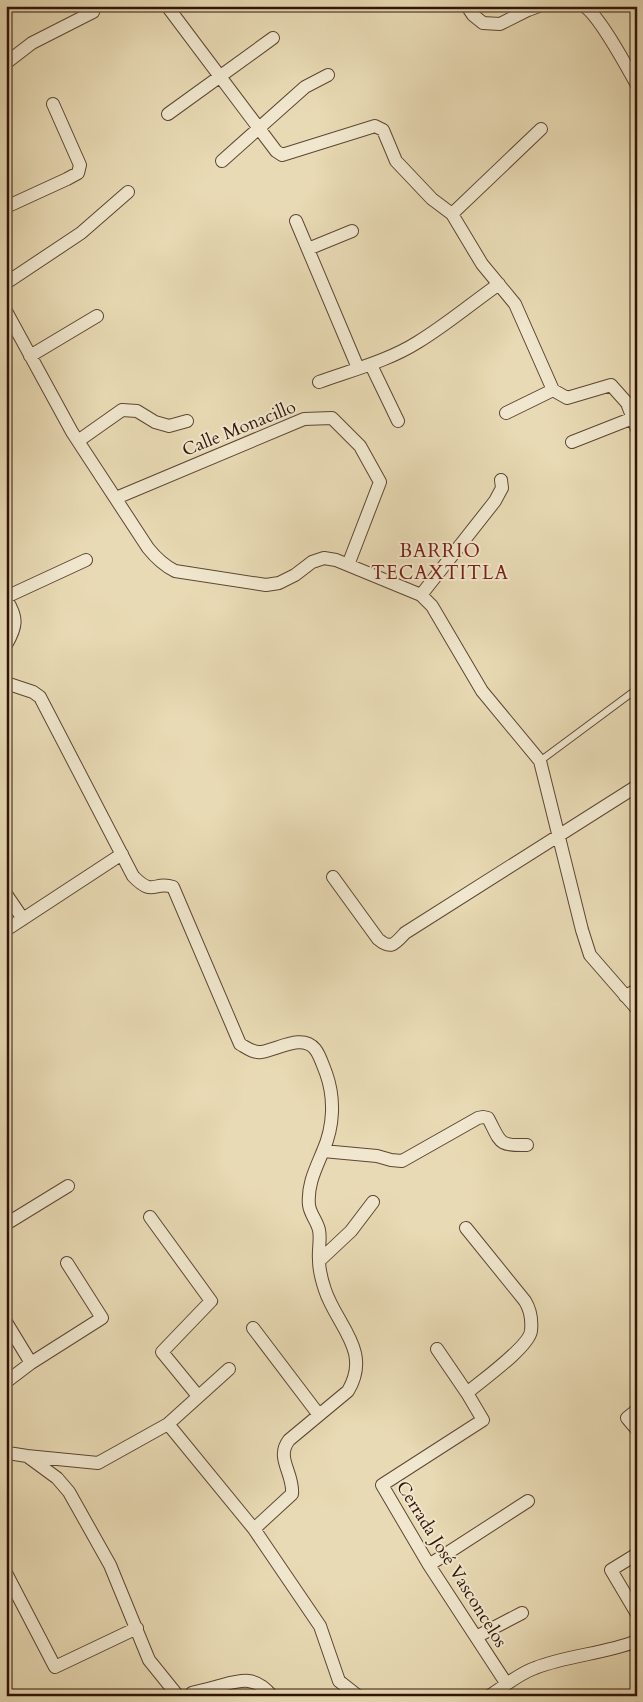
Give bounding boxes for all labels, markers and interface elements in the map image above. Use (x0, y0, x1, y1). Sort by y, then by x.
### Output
street label: Calle Monacillo (179, 394, 300, 463)
district label: BARRIO TECAXTITLA (371, 538, 509, 586)
street label: Cerrada José Vasconcelos (390, 1476, 513, 1652)

